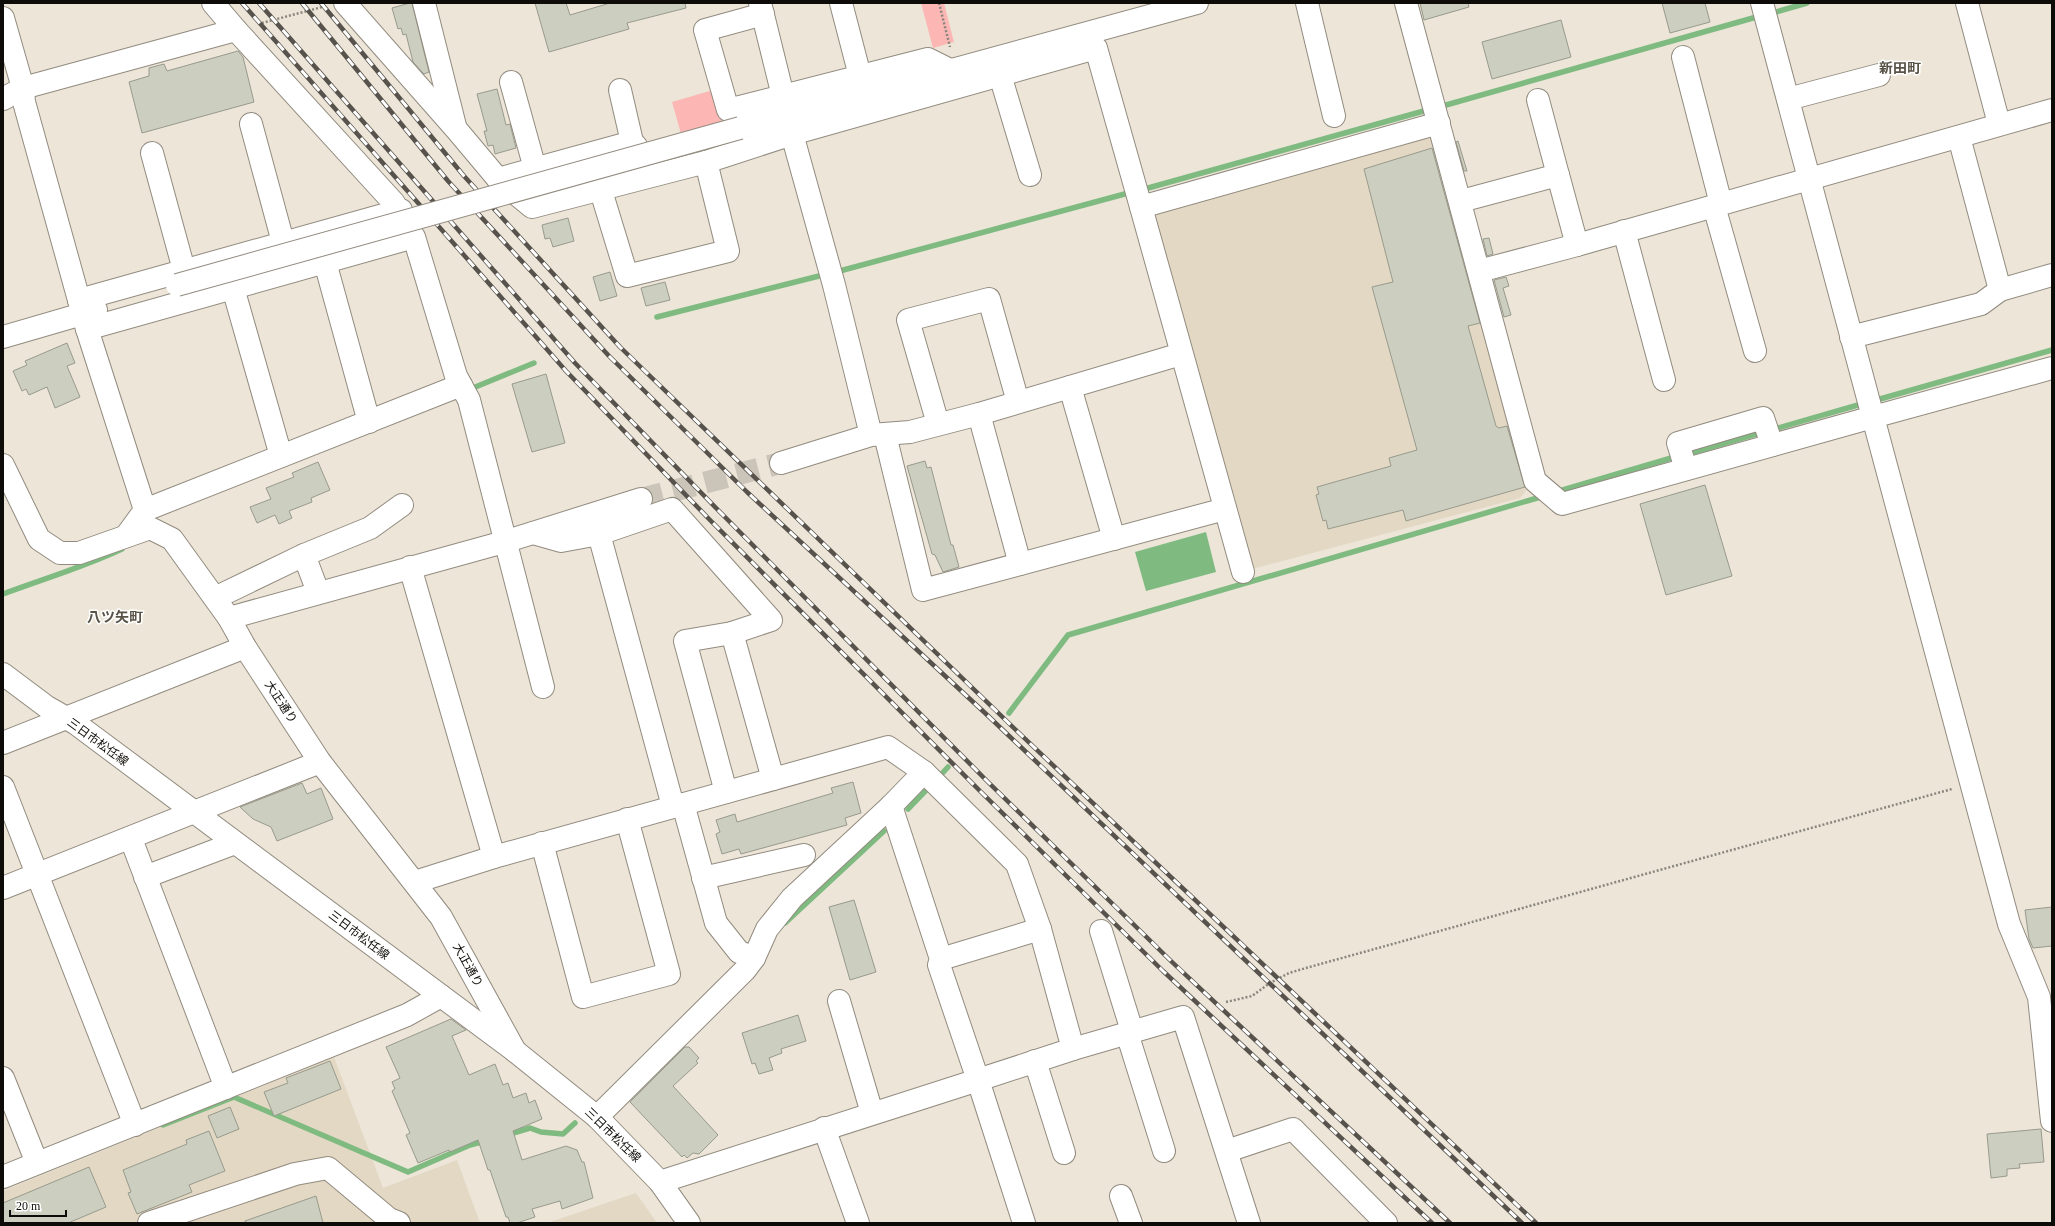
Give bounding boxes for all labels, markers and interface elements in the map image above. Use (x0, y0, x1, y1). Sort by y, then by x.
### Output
district label: 新田町 (1879, 61, 1921, 76)
district label: 八ツ矢町 (87, 609, 143, 625)
street label: 大正通り (262, 678, 300, 726)
street label: 三日市松任線 (65, 715, 131, 769)
street label: 三日市松任線 (326, 908, 392, 962)
street label: 大正通り (450, 941, 486, 989)
street label: 三日市松任線 (582, 1105, 644, 1165)
scale bar (10, 1192, 66, 1218)
text: 20 m (16, 1199, 41, 1213)

